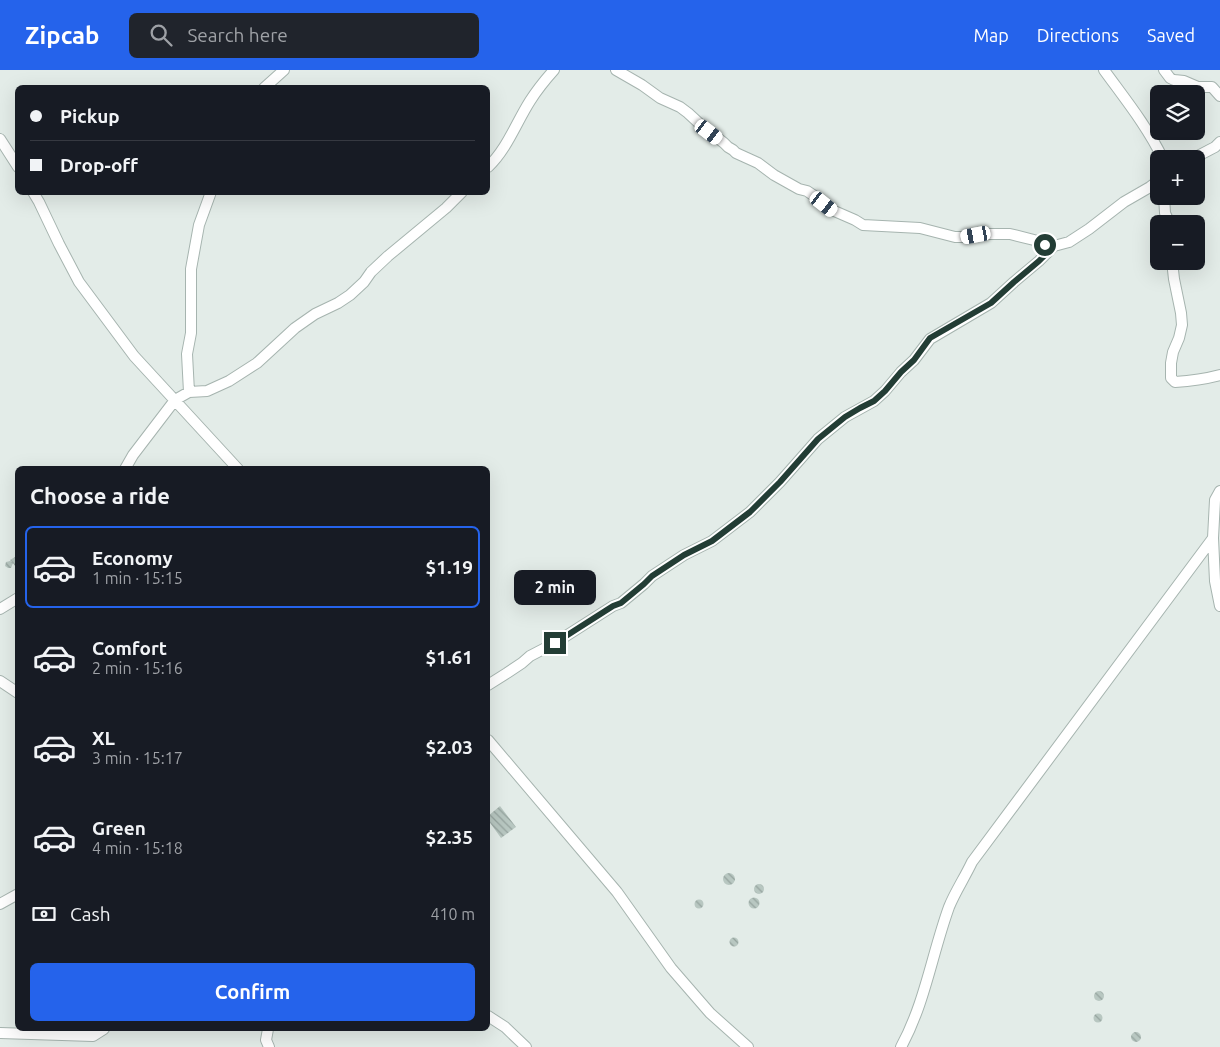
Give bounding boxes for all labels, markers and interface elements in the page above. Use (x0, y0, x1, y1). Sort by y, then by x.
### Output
search box (129, 13, 479, 58)
icon: search (147, 21, 175, 49)
text: Zipcab (25, 22, 99, 49)
text: Search here (187, 24, 288, 46)
text: Map (973, 25, 1009, 45)
text: Directions (1037, 25, 1119, 45)
text: Saved (1147, 25, 1195, 45)
map controls (1150, 85, 1205, 270)
button: layers (1150, 85, 1205, 140)
text: Pickup (60, 105, 120, 127)
car (692, 117, 725, 147)
button: + (1150, 150, 1205, 205)
text: Drop-off (60, 154, 138, 176)
car (807, 189, 840, 219)
button: − (1150, 215, 1205, 270)
car (959, 225, 992, 245)
route start (1034, 234, 1056, 256)
text: Choose a ride (30, 483, 170, 508)
icon: car (32, 545, 77, 590)
text: Economy (92, 547, 173, 569)
text: $1.19 (425, 556, 473, 578)
text: 1 min · 15:15 (92, 569, 183, 587)
callout: 2 min (514, 570, 596, 606)
text: 2 min (535, 578, 575, 596)
route end (544, 632, 566, 654)
icon: car (32, 635, 77, 680)
text: Comfort (92, 637, 167, 659)
text: $1.61 (425, 646, 473, 668)
text: 2 min · 15:16 (92, 659, 183, 677)
icon: car (32, 725, 77, 770)
text: XL (92, 727, 115, 749)
text: $2.03 (425, 736, 473, 758)
text: 3 min · 15:17 (92, 749, 183, 767)
icon: car (32, 815, 77, 860)
text: Green (92, 817, 146, 839)
text: $2.35 (425, 826, 473, 848)
text: 4 min · 15:18 (92, 839, 183, 857)
icon: cash (30, 900, 58, 928)
text: Cash (70, 903, 111, 925)
text: 410 m (430, 905, 475, 923)
button: Confirm (30, 963, 475, 1021)

